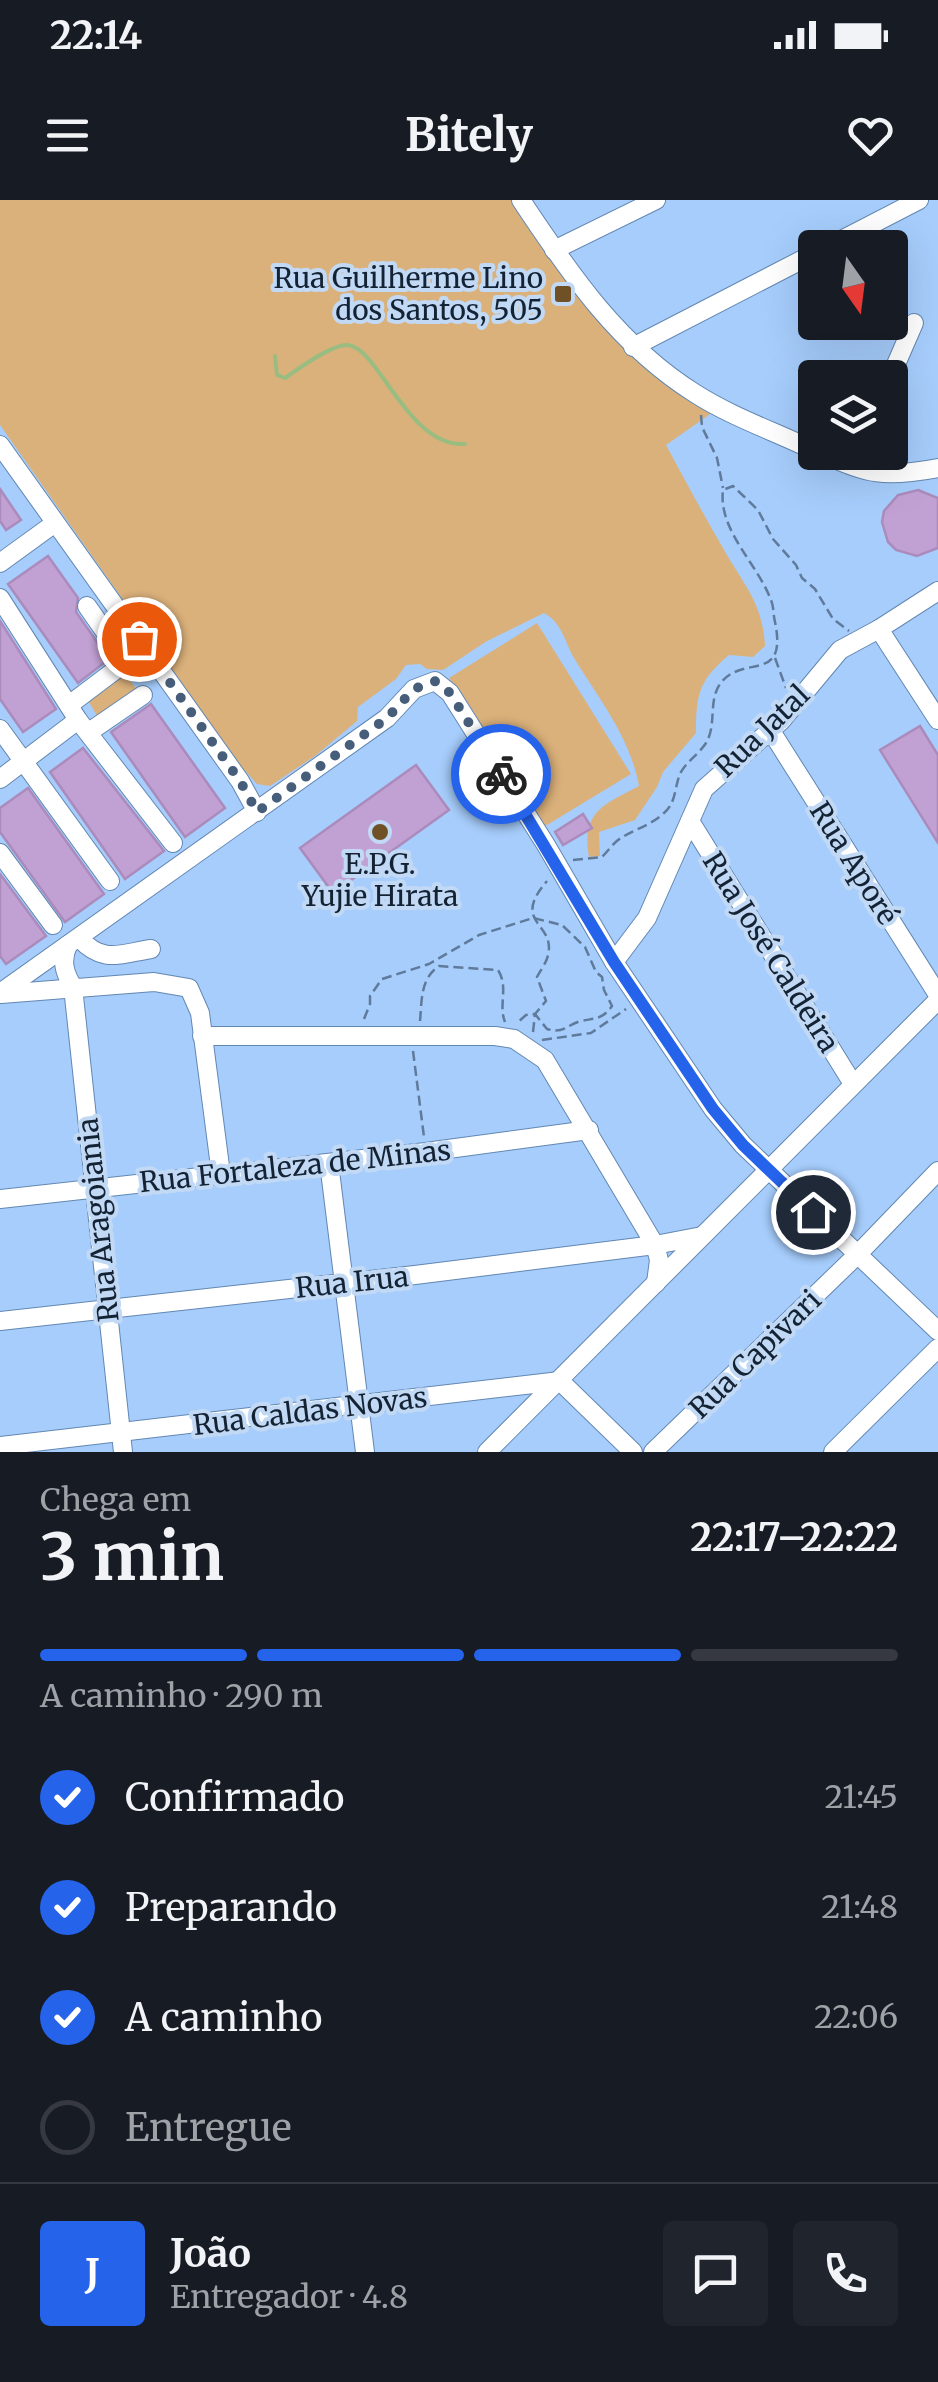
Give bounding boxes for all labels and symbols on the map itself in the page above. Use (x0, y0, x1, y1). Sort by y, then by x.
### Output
north arrow (798, 230, 908, 340)
place label: Rua Guilherme Lino dos Santos, 505 (274, 260, 543, 328)
marker: Rua Guilherme Lino dos Santos, 505 (552, 283, 574, 305)
pin (97, 597, 182, 682)
street label: Rua Jatal (707, 677, 817, 785)
courier (451, 724, 551, 824)
street label: Rua Aporé (802, 795, 906, 931)
marker: E.P.G. Yujie Hirata (369, 821, 391, 843)
street label: Rua José Caldeira (695, 845, 847, 1059)
place label: E.P.G. Yujie Hirata (301, 846, 458, 914)
street label: Rua Aragoiania (69, 1116, 127, 1324)
street label: Rua Fortaleza de Minas (138, 1132, 452, 1200)
pin (771, 1170, 856, 1255)
street label: Rua Irua (294, 1258, 410, 1306)
street label: Rua Capivari (681, 1282, 829, 1426)
street label: Rua Caldas Novas (191, 1379, 429, 1443)

